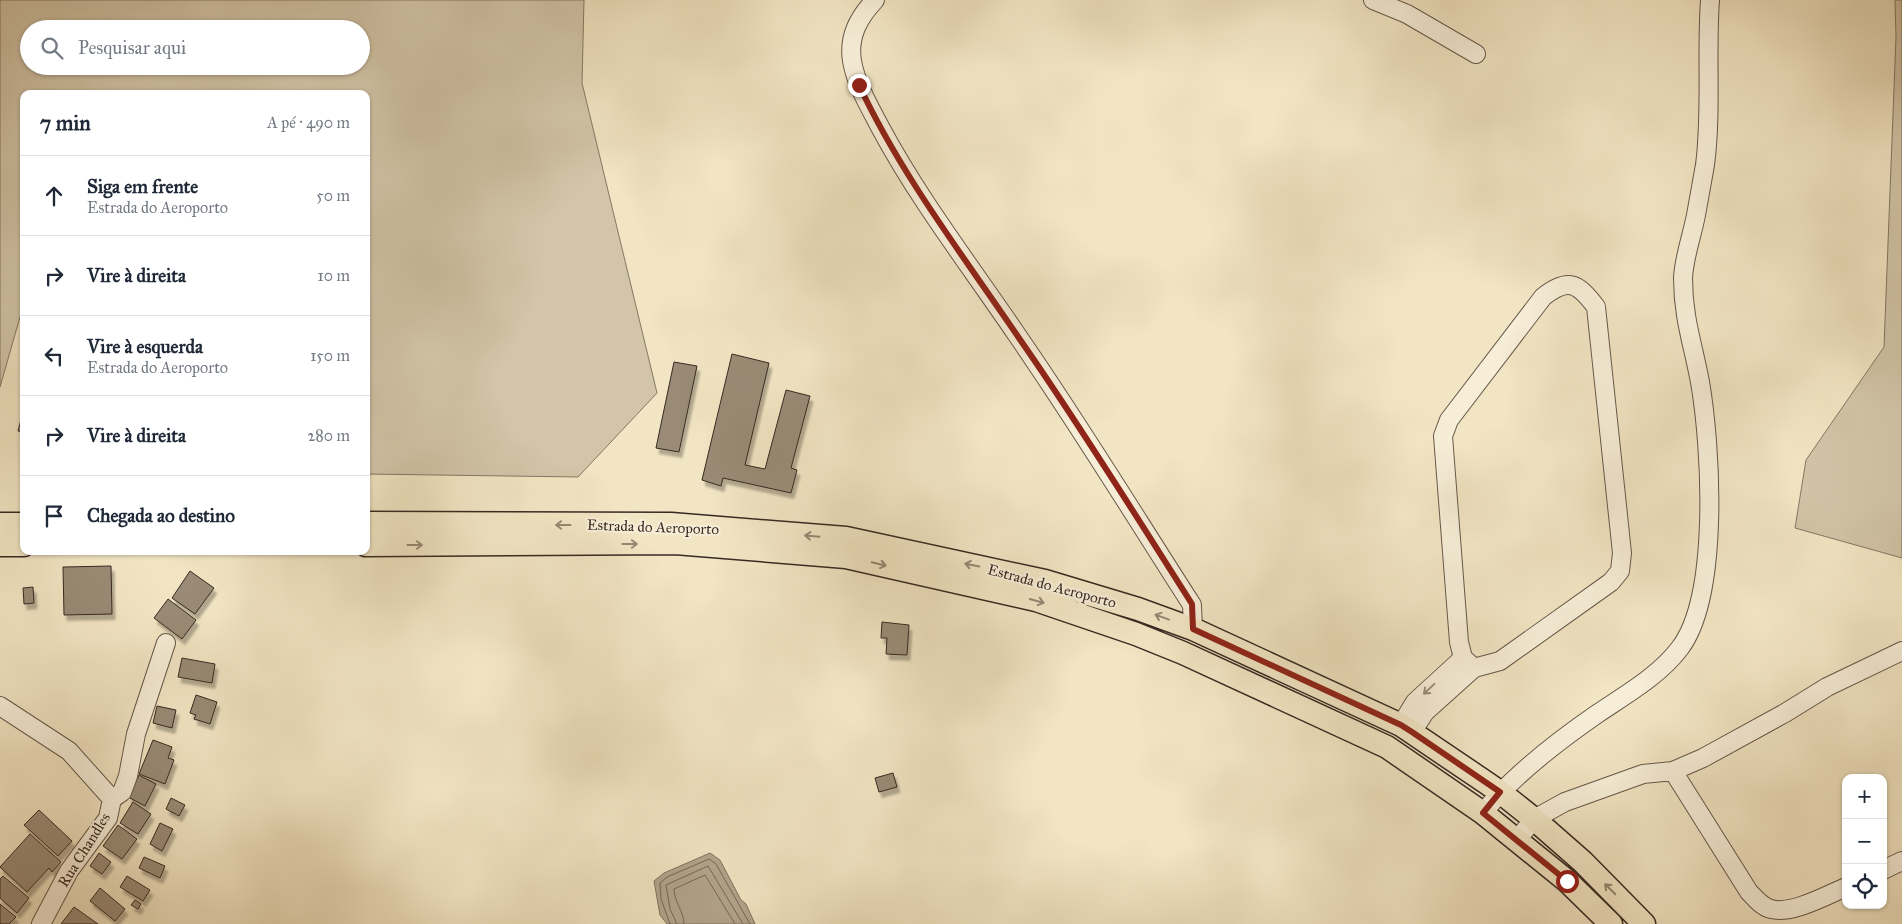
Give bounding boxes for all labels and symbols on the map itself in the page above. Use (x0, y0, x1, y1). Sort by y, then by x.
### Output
route end (848, 74, 871, 97)
street label: Estrada do Aeroporto (587, 516, 720, 538)
one-way arrow (555, 520, 572, 530)
one-way arrow (805, 531, 821, 540)
one-way arrow (622, 539, 638, 549)
one-way arrow (406, 540, 423, 550)
one-way arrow (870, 560, 886, 569)
one-way arrow (964, 560, 980, 569)
street label: Estrada do Aeroporto (986, 560, 1119, 612)
one-way arrow (1029, 596, 1045, 606)
one-way arrow (1155, 612, 1170, 621)
one-way arrow (1423, 683, 1435, 695)
street label: Rua Chandles (54, 810, 114, 890)
route start (1556, 870, 1579, 893)
one-way arrow (1604, 883, 1616, 896)

